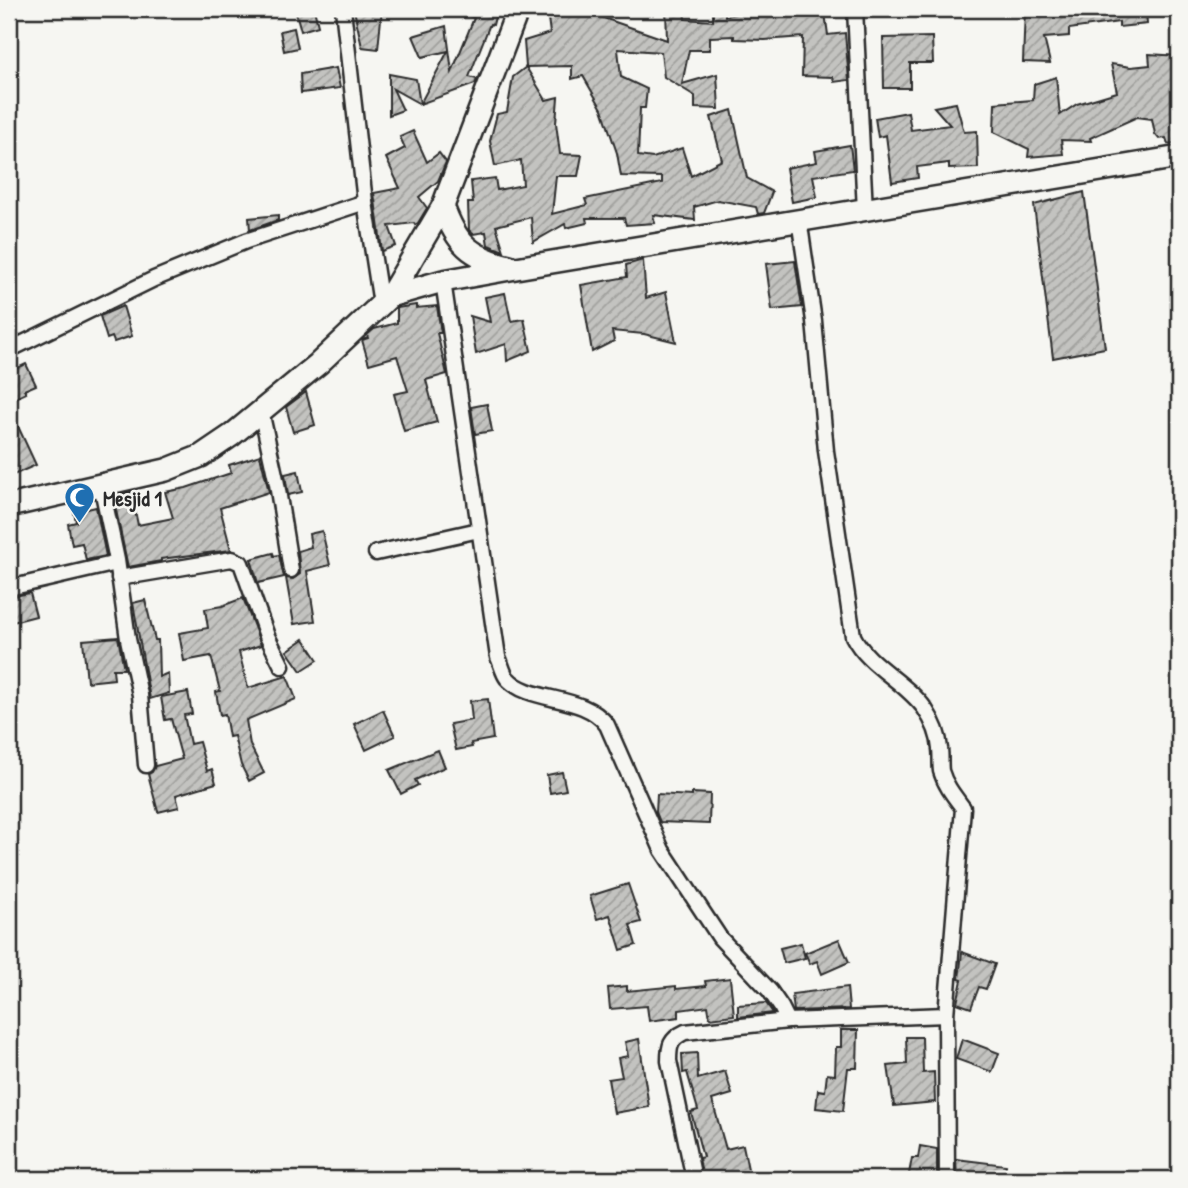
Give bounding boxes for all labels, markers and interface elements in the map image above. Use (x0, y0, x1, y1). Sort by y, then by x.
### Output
mosque icon: Mesjid 1 (63, 481, 97, 525)
place label: Mesjid 1 (103, 484, 163, 513)

